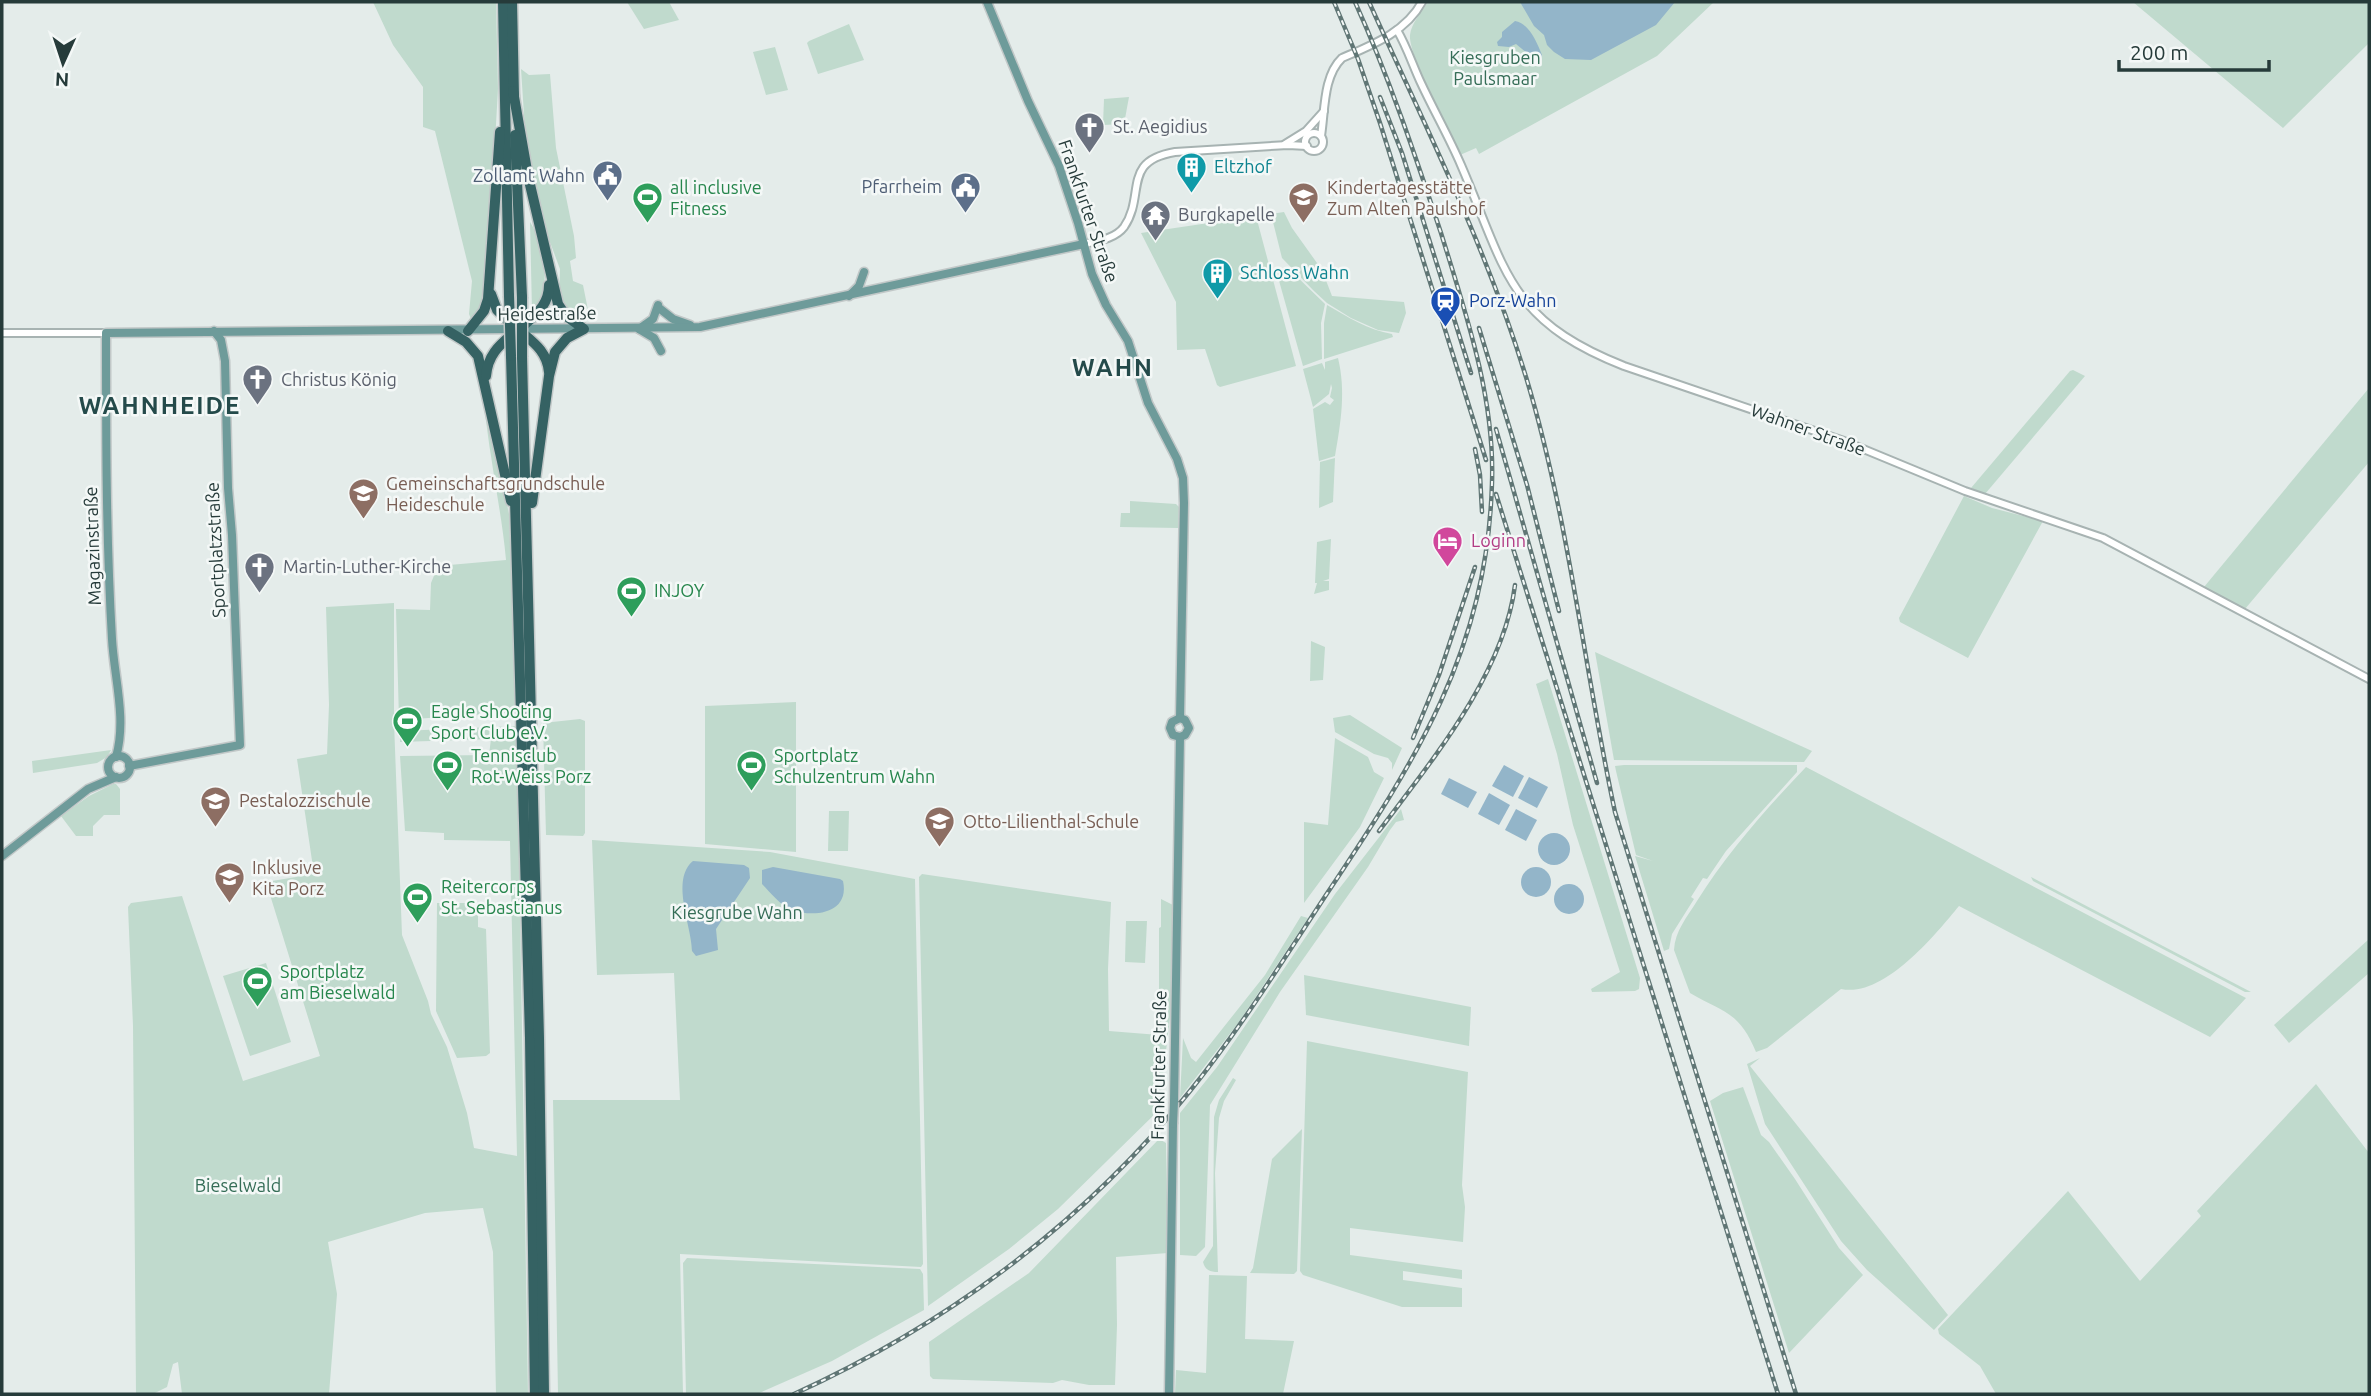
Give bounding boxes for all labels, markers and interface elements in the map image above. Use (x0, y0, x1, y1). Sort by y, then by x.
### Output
north arrow (28, 28, 98, 98)
scale bar (2119, 28, 2270, 72)
text: 200 m (2130, 40, 2188, 64)
park label: Kiesgruben Paulsmaar (1449, 47, 1541, 88)
text: N (54, 69, 70, 91)
church icon: St. Aegidius (1073, 110, 1107, 154)
place label: St. Aegidius (1113, 116, 1208, 136)
street label: Frankfurter Straße (1055, 137, 1123, 285)
building icon: Eltzhof (1174, 150, 1208, 194)
place label: Eltzhof (1214, 156, 1272, 176)
public building icon: Zollamt Wahn (591, 159, 625, 203)
place label: Zollamt Wahn (473, 165, 585, 185)
public building icon: Pfarrheim (948, 170, 982, 214)
place label: Pfarrheim (861, 176, 942, 196)
place label: all inclusive Fitness (670, 177, 762, 218)
place label: Kindertagesstätte Zum Alten Paulshof (1327, 177, 1485, 218)
sports icon: all inclusive Fitness (630, 181, 664, 225)
school or university icon: Kindertagesstätte Zum Alten Paulshof (1287, 181, 1321, 225)
temple icon: Burgkapelle (1138, 198, 1172, 242)
place label: Burgkapelle (1178, 204, 1275, 224)
building icon: Schloss Wahn (1200, 256, 1234, 300)
place label: Schloss Wahn (1240, 262, 1349, 282)
station icon: Porz-Wahn (1429, 284, 1463, 328)
place label: Porz-Wahn (1469, 290, 1557, 310)
street label: Heidestraße (497, 302, 597, 324)
district label: WAHN (1072, 354, 1154, 381)
church icon: Christus König (241, 363, 275, 407)
place label: Christus König (281, 369, 397, 389)
district label: WAHNHEIDE (79, 392, 241, 419)
street label: Wahner Straße (1748, 399, 1868, 459)
place label: Gemeinschaftsgrundschule Heideschule (386, 473, 605, 514)
school or university icon: Gemeinschaftsgrundschule Heideschule (346, 477, 380, 521)
street label: Sportplatzstraße (201, 482, 229, 618)
street label: Magazinstraße (80, 486, 104, 606)
hotel icon: Loginn (1431, 524, 1465, 568)
place label: Loginn (1471, 530, 1526, 550)
church icon: Martin-Luther-Kirche (243, 550, 277, 594)
place label: Martin-Luther-Kirche (283, 556, 451, 576)
sports icon: INJOY (614, 574, 648, 618)
place label: INJOY (654, 580, 705, 600)
place label: Eagle Shooting Sport Club e.V. (431, 701, 552, 742)
sports icon: Eagle Shooting Sport Club e.V. (391, 705, 425, 749)
place label: Tennisclub Rot-Weiss Porz (471, 745, 591, 786)
place label: Sportplatz Schulzentrum Wahn (774, 745, 935, 786)
sports icon: Tennisclub Rot-Weiss Porz (431, 749, 465, 793)
sports icon: Sportplatz Schulzentrum Wahn (734, 749, 768, 793)
school or university icon: Pestalozzischule (199, 784, 233, 828)
place label: Pestalozzischule (239, 790, 371, 810)
school or university icon: Otto-Lilienthal-Schule (923, 805, 957, 849)
place label: Otto-Lilienthal-Schule (963, 811, 1139, 831)
place label: Inklusive Kita Porz (252, 857, 324, 898)
school or university icon: Inklusive Kita Porz (212, 861, 246, 905)
place label: Reitercorps St. Sebastianus (441, 876, 562, 917)
sports icon: Reitercorps St. Sebastianus (401, 880, 435, 924)
park label: Kiesgrube Wahn (671, 902, 803, 922)
place label: Sportplatz am Bieselwald (280, 961, 396, 1002)
sports icon: Sportplatz am Bieselwald (240, 965, 274, 1009)
street label: Frankfurter Straße (1147, 990, 1169, 1140)
park label: Bieselwald (195, 1175, 281, 1195)

